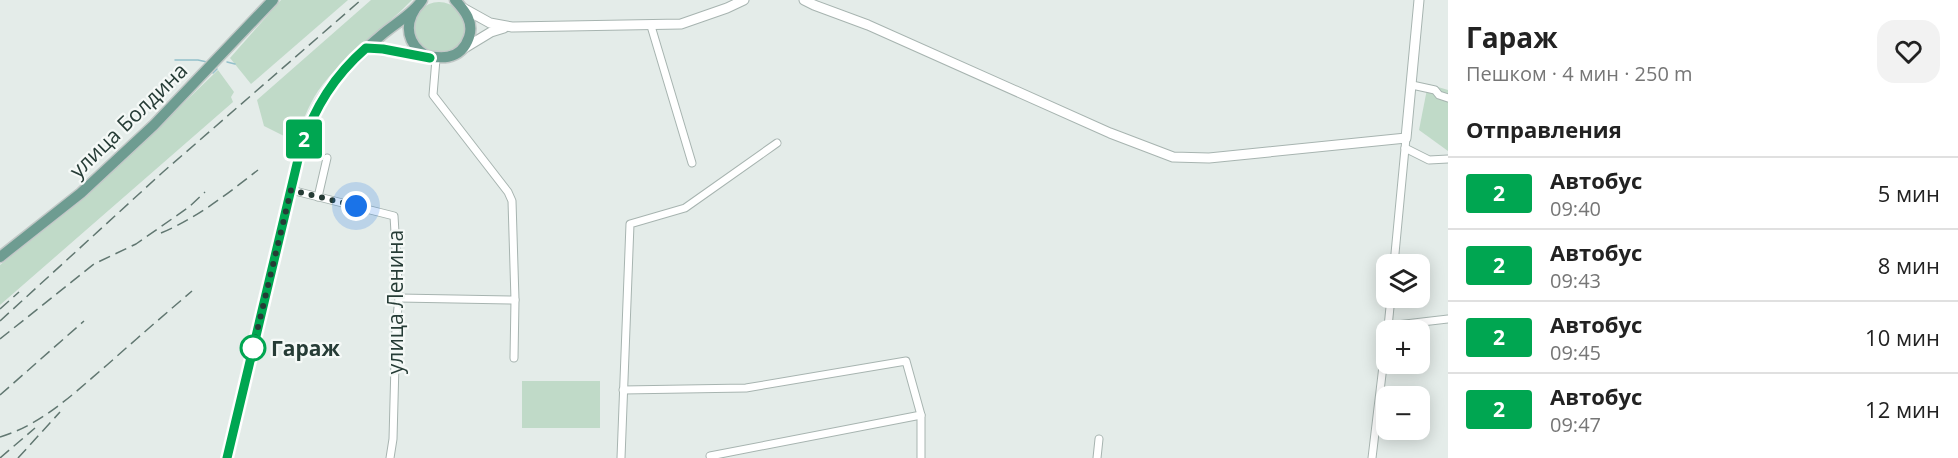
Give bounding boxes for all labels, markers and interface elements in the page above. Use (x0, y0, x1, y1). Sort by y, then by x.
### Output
text: Гараж (1466, 18, 1558, 56)
button: heart (1877, 20, 1940, 83)
street label: улица Болдина (63, 56, 193, 184)
text: Пешком · 4 мин · 250 m (1466, 60, 1693, 87)
text: Отправления (1466, 114, 1622, 144)
line badge: 2 (284, 120, 324, 158)
text: 2 (298, 125, 310, 153)
text: Автобус (1550, 165, 1642, 195)
text: 5 мин (1878, 178, 1940, 208)
text: 2 (1493, 179, 1505, 207)
your location (341, 191, 371, 221)
text: 09:40 (1550, 195, 1601, 222)
street label: улица Ленина (381, 230, 409, 374)
text: Автобус (1550, 237, 1642, 267)
text: 8 мин (1878, 250, 1940, 280)
text: 2 (1493, 251, 1505, 279)
map controls (1376, 254, 1430, 440)
button: layers (1376, 254, 1430, 308)
text: 09:43 (1550, 267, 1601, 294)
text: Автобус (1550, 309, 1642, 339)
button: + (1376, 320, 1430, 374)
text: 10 мин (1865, 322, 1940, 352)
text: 2 (1493, 323, 1505, 351)
place label: Гараж (271, 334, 340, 362)
marker: Гараж (240, 335, 266, 361)
text: 09:45 (1550, 339, 1601, 366)
text: Автобус (1550, 381, 1642, 411)
button: − (1376, 386, 1430, 440)
text: 12 мин (1865, 394, 1940, 424)
text: 2 (1493, 395, 1505, 423)
text: 09:47 (1550, 411, 1601, 438)

